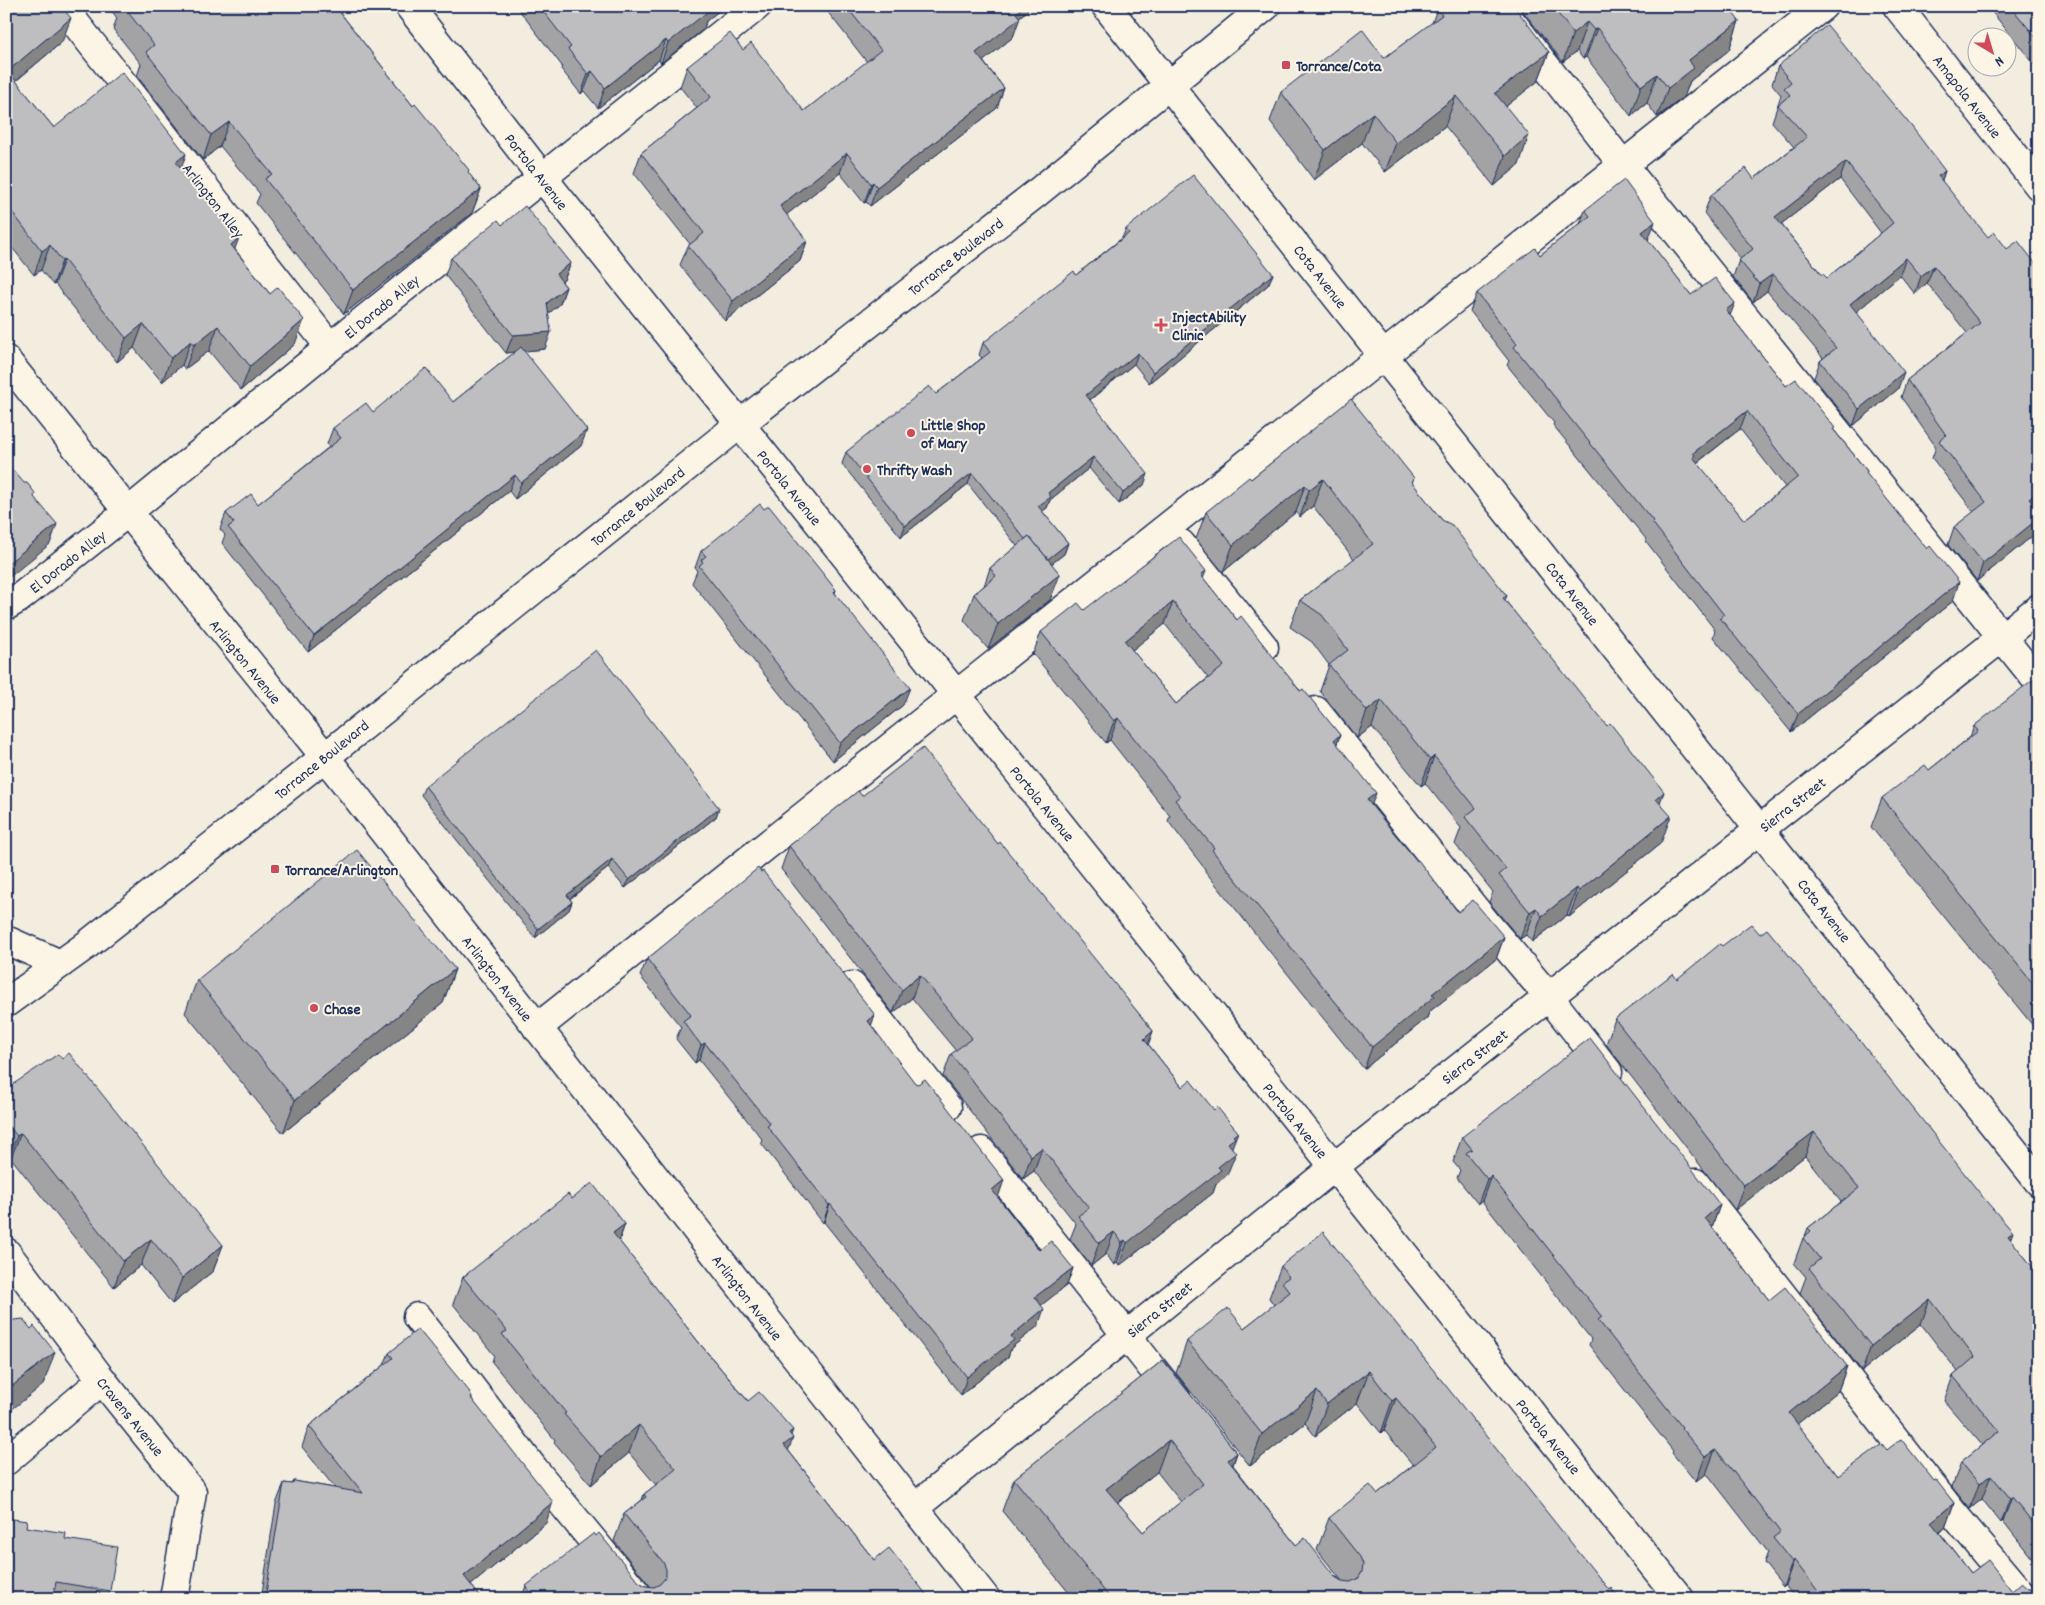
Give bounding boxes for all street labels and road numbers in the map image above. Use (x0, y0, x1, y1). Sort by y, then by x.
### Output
street label: Amapola Avenue (1926, 51, 2006, 144)
street label: Portola Avenue (498, 129, 572, 216)
street label: Arlington Alley (175, 159, 249, 244)
street label: Torrance Boulevard (904, 213, 1009, 303)
street label: Cota Avenue (1287, 241, 1351, 315)
street label: El Dorado Alley (340, 270, 426, 346)
street label: Portola Avenue (750, 446, 826, 532)
street label: Torrance Boulevard (586, 462, 691, 553)
street label: El Dorado Alley (25, 525, 112, 600)
street label: Cota Avenue (1539, 558, 1603, 632)
street label: Arlington Avenue (202, 615, 286, 710)
street label: Torrance Boulevard (270, 715, 375, 806)
street label: Portola Avenue (1003, 762, 1079, 848)
street label: Sierra Street (1755, 773, 1832, 839)
street label: Cota Avenue (1791, 875, 1855, 949)
street label: Arlington Avenue (455, 932, 537, 1027)
street label: Sierra Street (1437, 1025, 1514, 1091)
street label: Portola Avenue (1256, 1079, 1332, 1165)
street label: Arlington Avenue (705, 1251, 787, 1346)
street label: Sierra Street (1123, 1277, 1199, 1345)
street label: Cravens Avenue (90, 1373, 168, 1462)
street label: Portola Avenue (1509, 1395, 1585, 1481)

